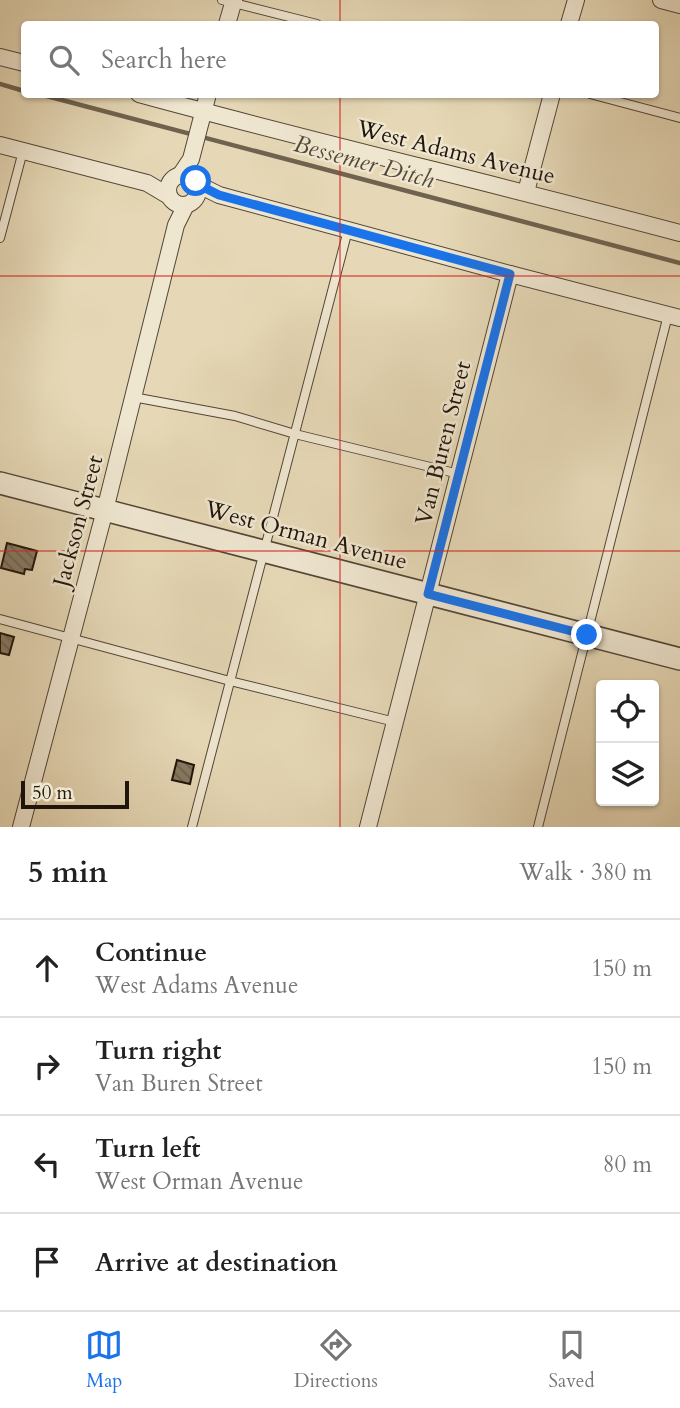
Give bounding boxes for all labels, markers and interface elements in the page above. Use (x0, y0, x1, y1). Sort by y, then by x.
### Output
search box (21, 21, 659, 98)
icon: search (45, 41, 83, 79)
text: Search here (101, 42, 227, 77)
street label: West Adams Avenue (353, 112, 558, 192)
water label: Bessemer Ditch (290, 127, 438, 197)
route start (180, 165, 211, 196)
street label: Van Buren Street (408, 358, 478, 528)
street label: Jackson Street (45, 452, 110, 593)
street label: West Orman Avenue (200, 493, 411, 577)
route end (571, 619, 602, 650)
map controls (596, 680, 659, 806)
button: locate (596, 680, 659, 743)
button: layers (596, 743, 659, 806)
scale bar (21, 778, 130, 810)
text: 50 m (32, 780, 73, 806)
text: 5 min (28, 852, 108, 893)
text: Walk · 380 m (519, 857, 652, 888)
text: Continue (95, 935, 207, 970)
icon: ahead (28, 949, 66, 987)
text: 150 m (591, 953, 652, 984)
text: West Adams Avenue (95, 970, 298, 1001)
text: Turn right (95, 1033, 222, 1068)
icon: right (28, 1047, 66, 1085)
text: 150 m (591, 1051, 652, 1082)
text: Van Buren Street (95, 1068, 263, 1099)
text: Turn left (95, 1131, 200, 1166)
icon: left (28, 1145, 66, 1183)
text: 80 m (603, 1149, 652, 1180)
text: West Orman Avenue (95, 1166, 303, 1197)
icon: arrive (28, 1243, 66, 1281)
text: Arrive at destination (95, 1245, 338, 1280)
tab: Map (85, 1326, 123, 1394)
tab: Directions (294, 1326, 378, 1394)
tab: Saved (549, 1326, 595, 1394)

